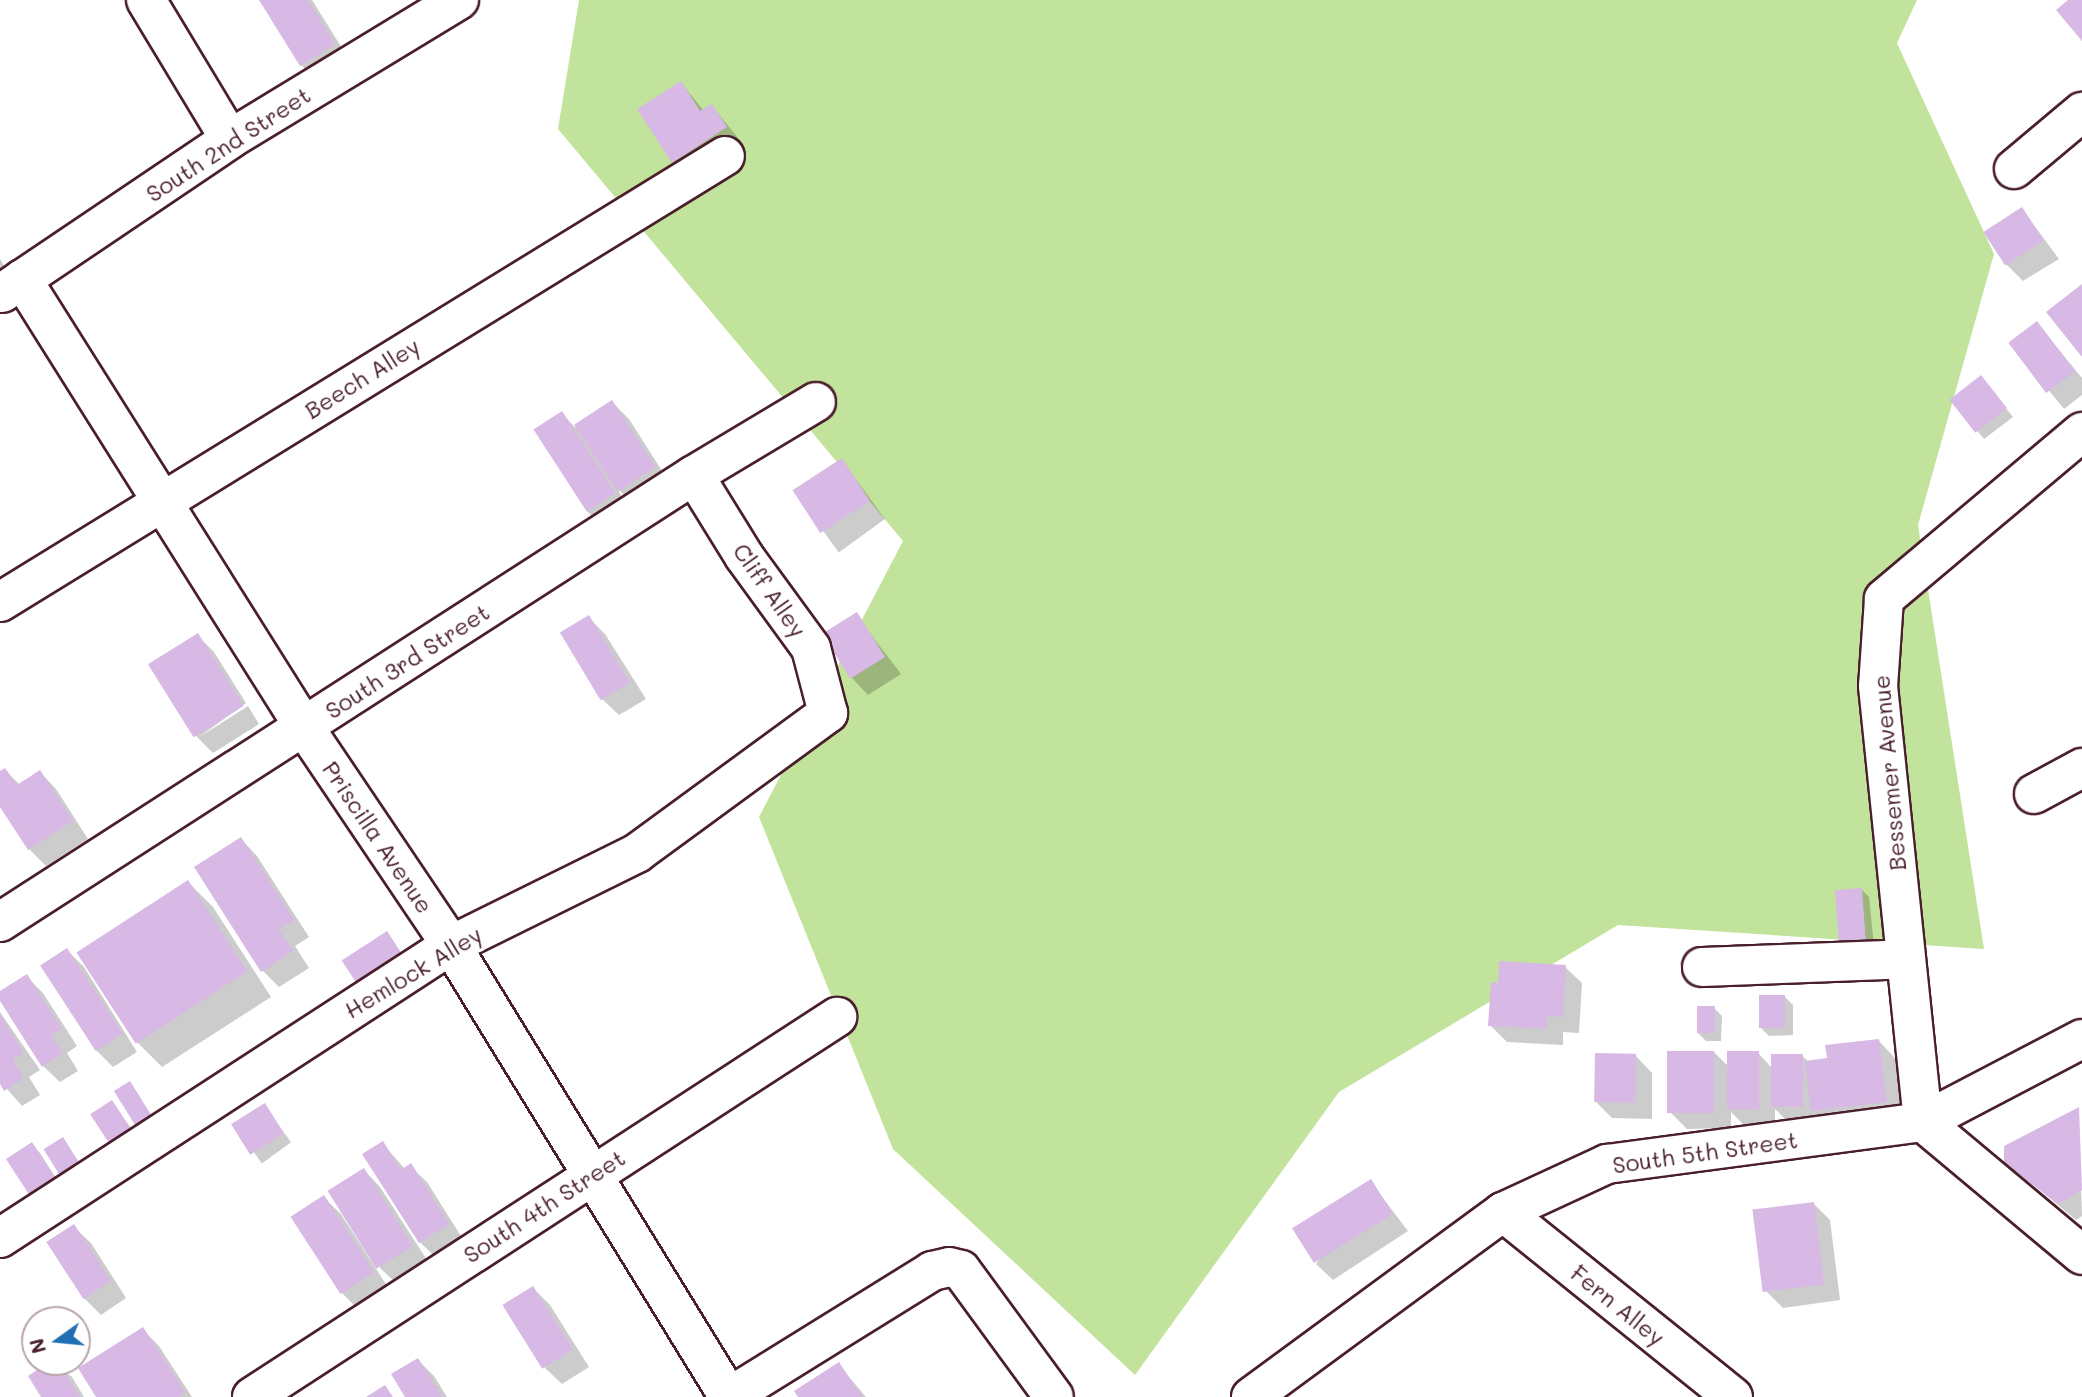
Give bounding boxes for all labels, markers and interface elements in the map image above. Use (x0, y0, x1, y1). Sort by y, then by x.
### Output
street label: South 2nd Street (141, 81, 315, 207)
street label: Beech Alley (299, 332, 425, 424)
street label: Cliff Alley (728, 538, 812, 642)
street label: South 3rd Street (320, 598, 494, 724)
street label: Bessemer Avenue (1867, 674, 1911, 872)
street label: Priscilla Avenue (317, 756, 439, 918)
street label: Hemlock Alley (339, 920, 487, 1024)
street label: South 5th Street (1611, 1125, 1799, 1179)
street label: South 4th Street (458, 1144, 630, 1268)
street label: Fern Alley (1566, 1259, 1670, 1351)
north arrow (21, 1306, 91, 1376)
text: N (23, 1336, 51, 1356)

